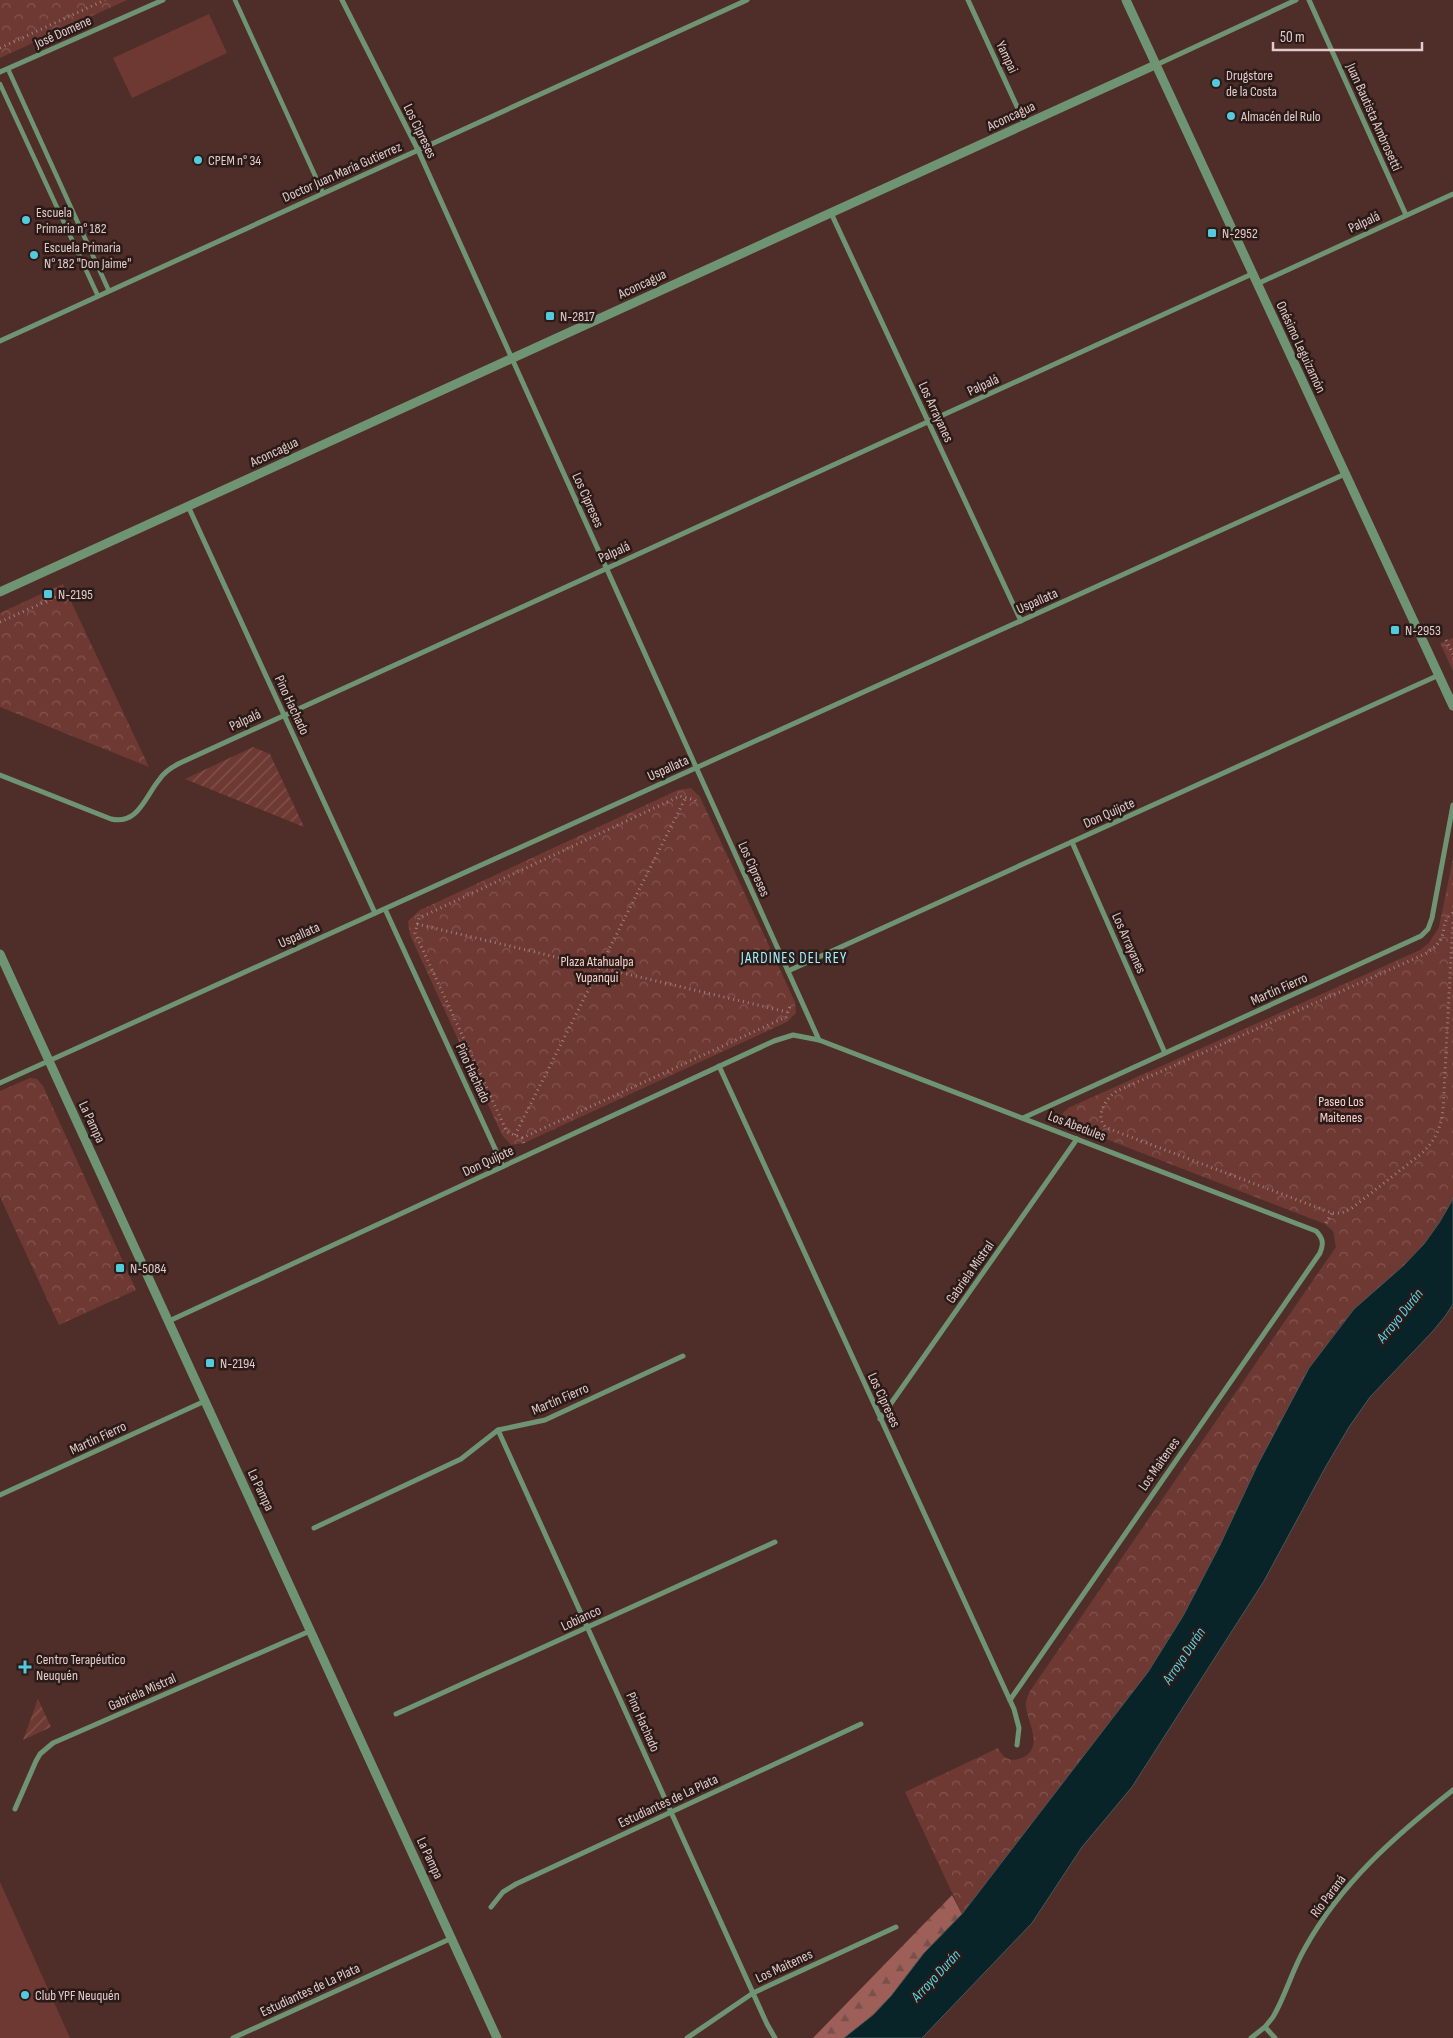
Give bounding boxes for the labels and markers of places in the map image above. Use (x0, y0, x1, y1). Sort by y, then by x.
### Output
place label: Drugstore de la Costa (1226, 67, 1277, 100)
marker: Drugstore de la Costa (1210, 77, 1222, 89)
place label: Almacén del Rulo (1240, 108, 1321, 125)
marker: Almacén del Rulo (1225, 110, 1237, 122)
place label: CPEM n° 34 (208, 152, 261, 169)
marker: CPEM n° 34 (192, 154, 204, 166)
place label: Escuela Primaria n° 182 (36, 204, 107, 237)
marker: Escuela Primaria n° 182 (20, 214, 32, 226)
place label: N-2952 (1222, 225, 1258, 242)
marker: N-2952 (1206, 227, 1218, 239)
place label: Escuela Primaria N° 182 "Don Jaime" (44, 239, 131, 272)
marker: Escuela Primaria N° 182 "Don Jaime" (28, 249, 40, 261)
place label: N-2817 (560, 308, 595, 325)
marker: N-2817 (544, 310, 556, 322)
place label: N-2195 (58, 586, 93, 603)
marker: N-2195 (42, 588, 54, 600)
place label: N-2953 (1405, 622, 1441, 639)
marker: N-2953 (1389, 624, 1401, 636)
place label: N-5084 (130, 1260, 167, 1277)
marker: N-5084 (114, 1262, 126, 1274)
place label: N-2194 (220, 1355, 255, 1372)
marker: N-2194 (204, 1357, 216, 1369)
place label: Centro Terapéutico Neuquén (36, 1651, 126, 1684)
marker: Centro Terapéutico Neuquén (18, 1660, 32, 1674)
place label: Club YPF Neuquén (35, 1987, 120, 2004)
marker: Club YPF Neuquén (19, 1989, 31, 2001)

